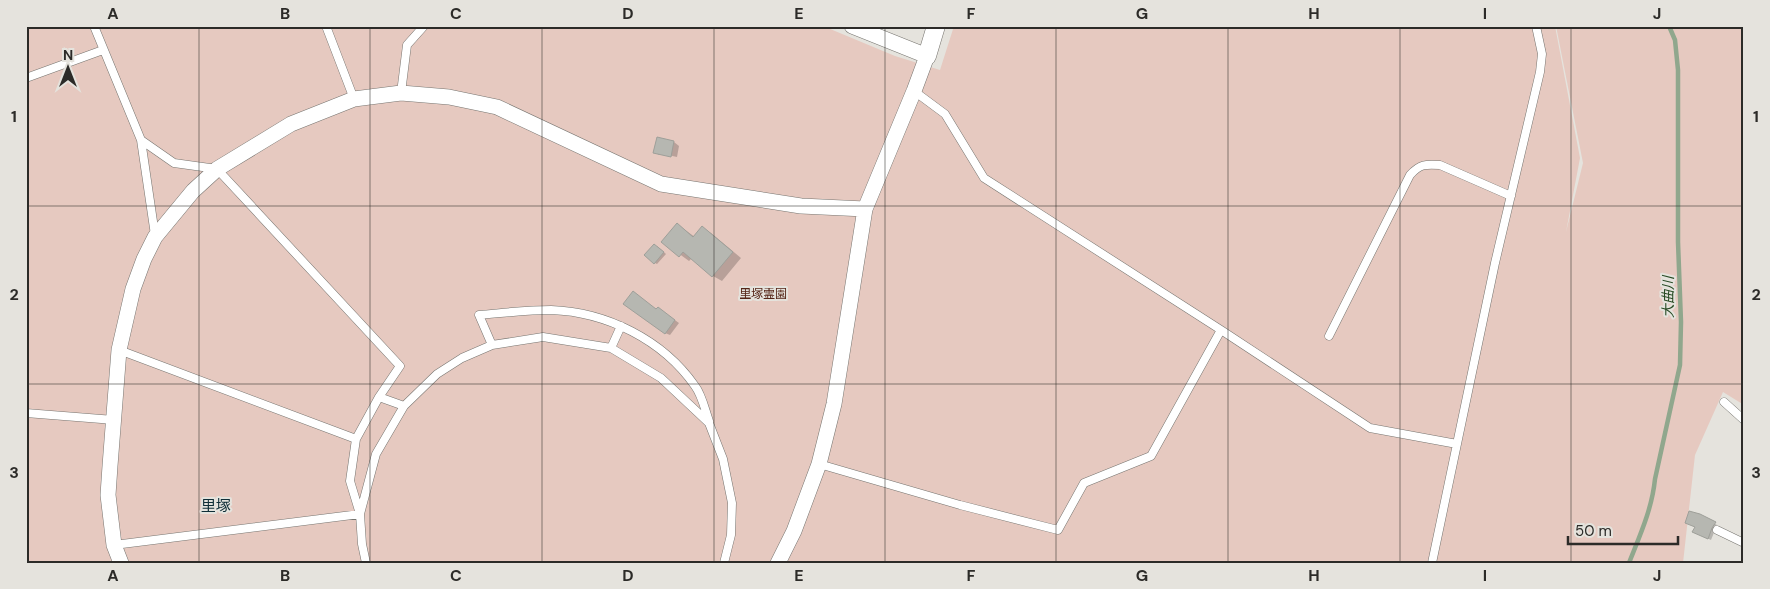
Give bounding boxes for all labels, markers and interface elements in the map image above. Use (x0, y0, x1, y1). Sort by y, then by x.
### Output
text: A (107, 3, 119, 24)
text: B (280, 3, 290, 24)
text: C (450, 3, 462, 24)
text: D (622, 3, 634, 24)
text: E (794, 3, 804, 24)
text: F (967, 3, 976, 24)
text: G (1136, 3, 1148, 24)
text: H (1308, 3, 1320, 24)
text: I (1483, 3, 1487, 24)
text: J (1653, 3, 1661, 24)
north arrow (42, 42, 92, 92)
text: N (63, 46, 73, 64)
text: 1 (11, 106, 17, 127)
text: 1 (1753, 106, 1759, 127)
water label: 大曲川 (1659, 274, 1677, 318)
text: 2 (9, 284, 19, 305)
text: 2 (1751, 284, 1761, 305)
park label: 里塚霊園 (739, 286, 787, 302)
text: 3 (9, 462, 19, 483)
text: 3 (1751, 462, 1761, 483)
district label: 里塚 (201, 496, 231, 516)
scale bar (1568, 514, 1678, 546)
text: 50 m (1575, 521, 1612, 541)
text: A (107, 565, 119, 586)
text: B (280, 565, 290, 586)
text: C (450, 565, 462, 586)
text: D (622, 565, 634, 586)
text: E (794, 565, 804, 586)
text: F (967, 565, 976, 586)
text: G (1136, 565, 1148, 586)
text: H (1308, 565, 1320, 586)
text: I (1483, 565, 1487, 586)
text: J (1653, 565, 1661, 586)

